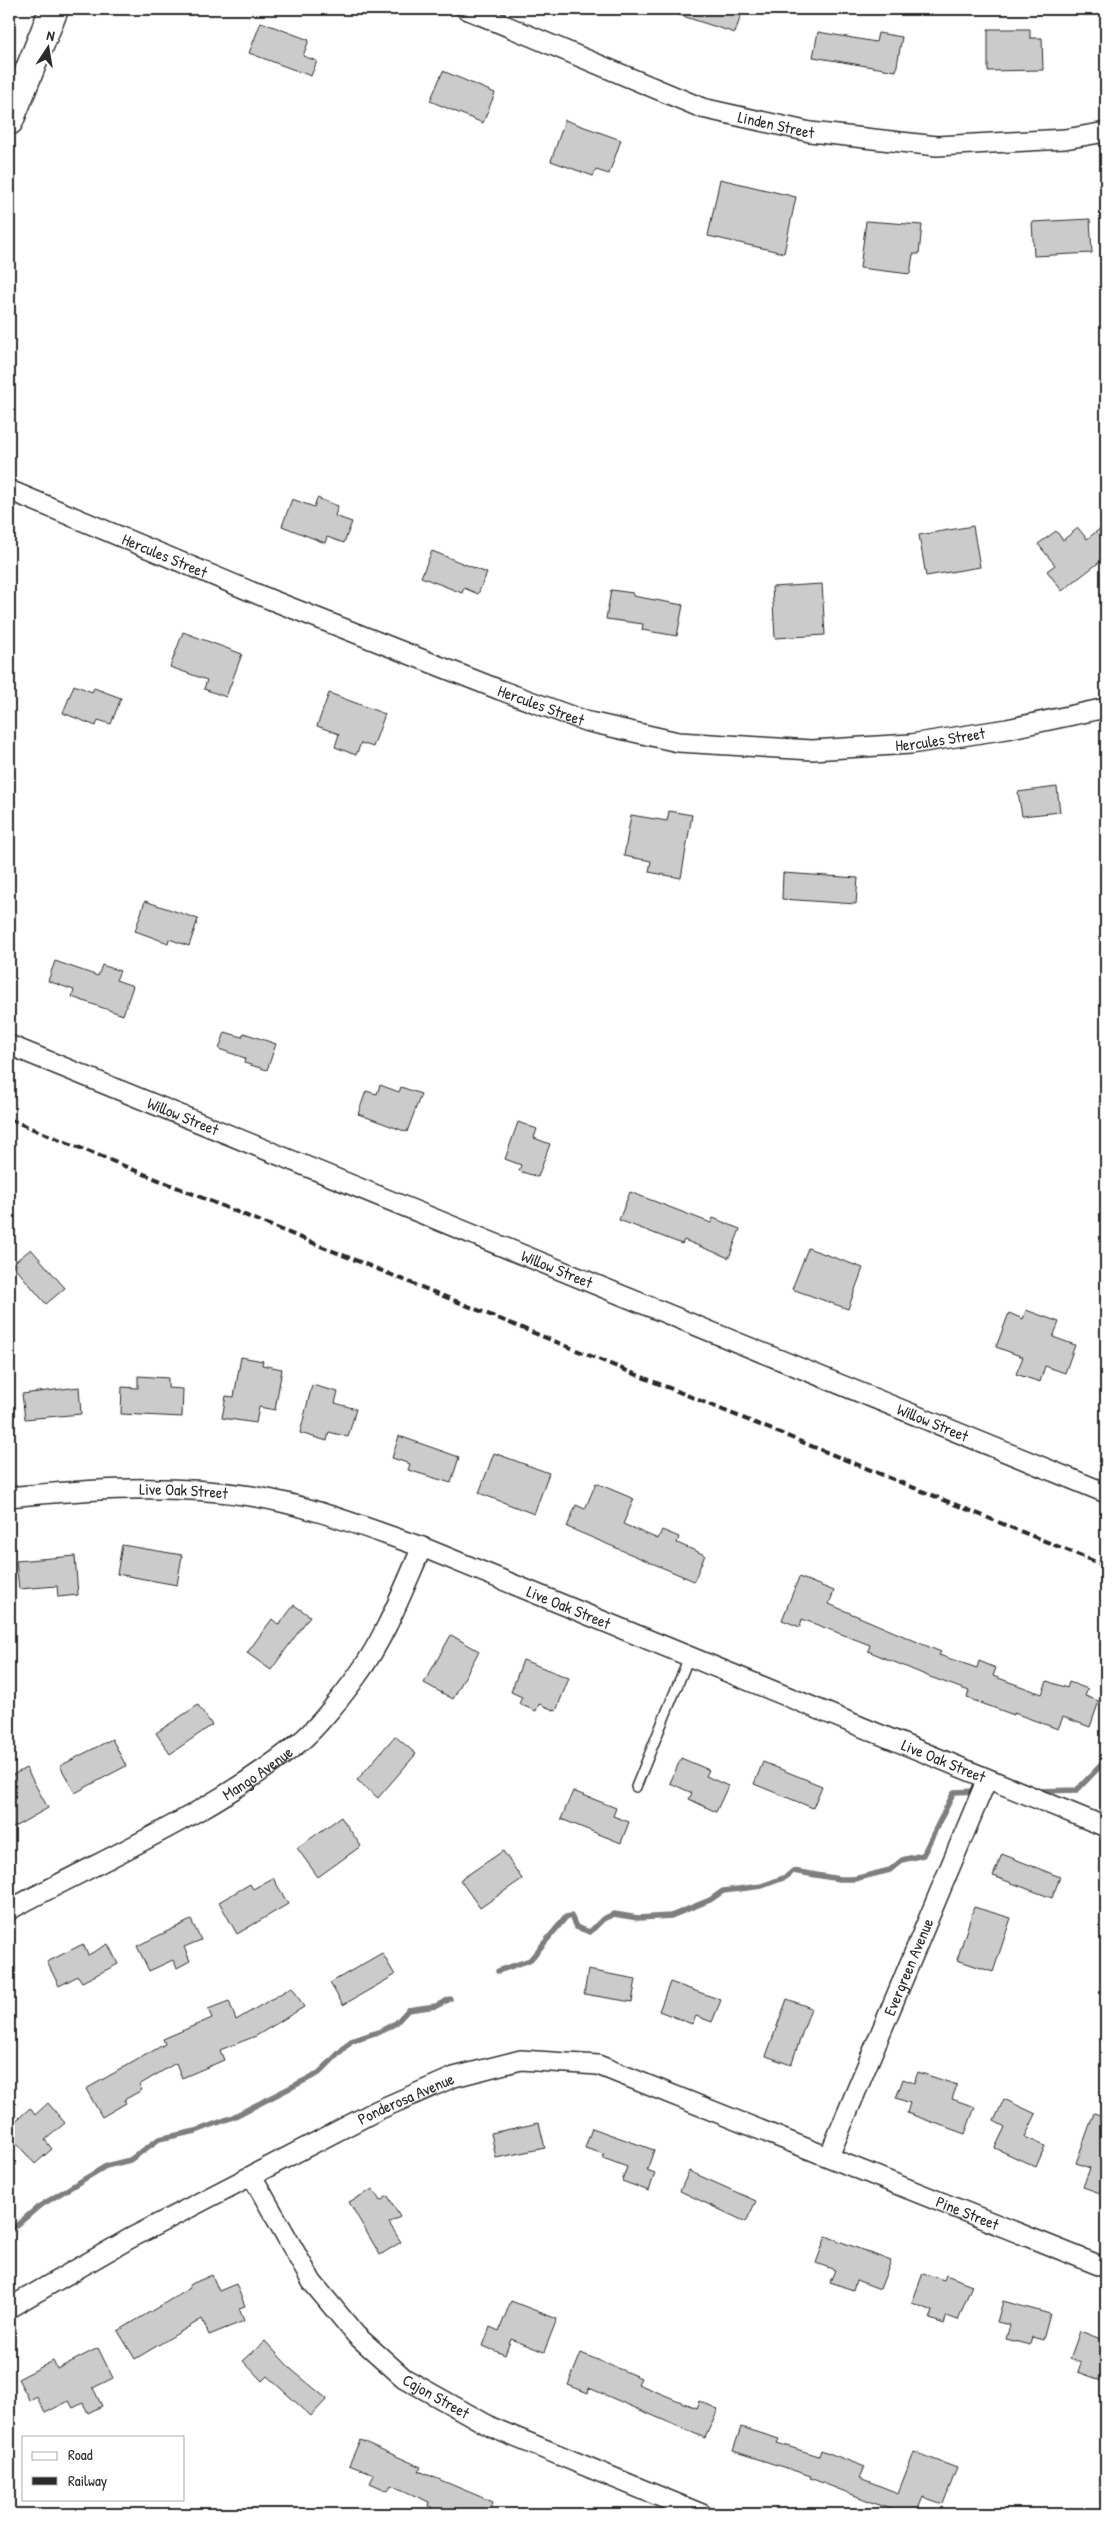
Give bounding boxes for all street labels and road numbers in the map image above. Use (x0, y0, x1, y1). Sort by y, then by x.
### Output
street label: Linden Street (736, 105, 816, 143)
street label: Hercules Street (119, 528, 211, 583)
street label: Hercules Street (495, 679, 588, 731)
street label: Hercules Street (895, 722, 987, 756)
street label: Willow Street (144, 1092, 222, 1141)
street label: Willow Street (518, 1244, 596, 1293)
street label: Willow Street (894, 1398, 972, 1447)
street label: Live Oak Street (139, 1478, 230, 1504)
street label: Live Oak Street (524, 1580, 615, 1634)
street label: Live Oak Street (898, 1734, 989, 1788)
street label: Mango Avenue (218, 1741, 298, 1805)
street label: Evergreen Avenue (878, 1914, 939, 2019)
street label: Ponderosa Avenue (354, 2067, 458, 2130)
street label: Pine Street (933, 2190, 1003, 2235)
street label: Cajon Street (399, 2368, 474, 2424)

